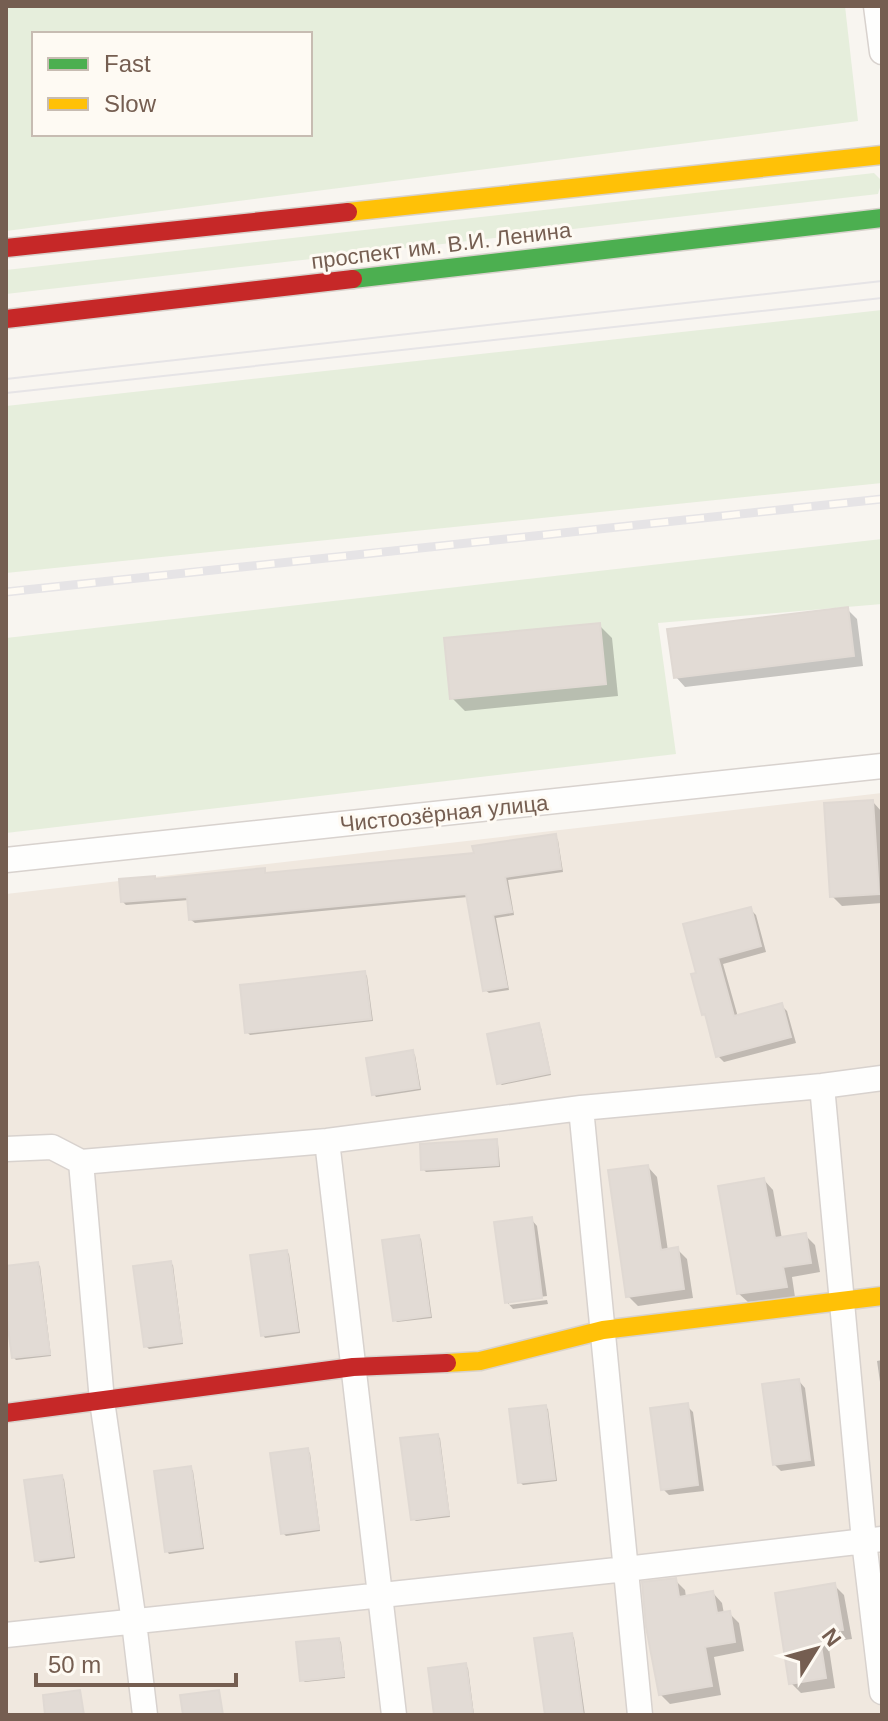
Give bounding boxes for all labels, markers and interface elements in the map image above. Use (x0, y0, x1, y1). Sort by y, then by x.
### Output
legend (32, 32, 312, 136)
text: Fast (104, 50, 151, 77)
text: Slow (104, 90, 157, 117)
street label: проспект им. В.И. Ленина (310, 217, 573, 274)
street label: Чистоозёрная улица (339, 790, 550, 837)
north arrow (776, 1609, 856, 1689)
text: N (817, 1623, 846, 1651)
scale bar (36, 1637, 236, 1687)
text: 50 m (48, 1651, 101, 1678)

